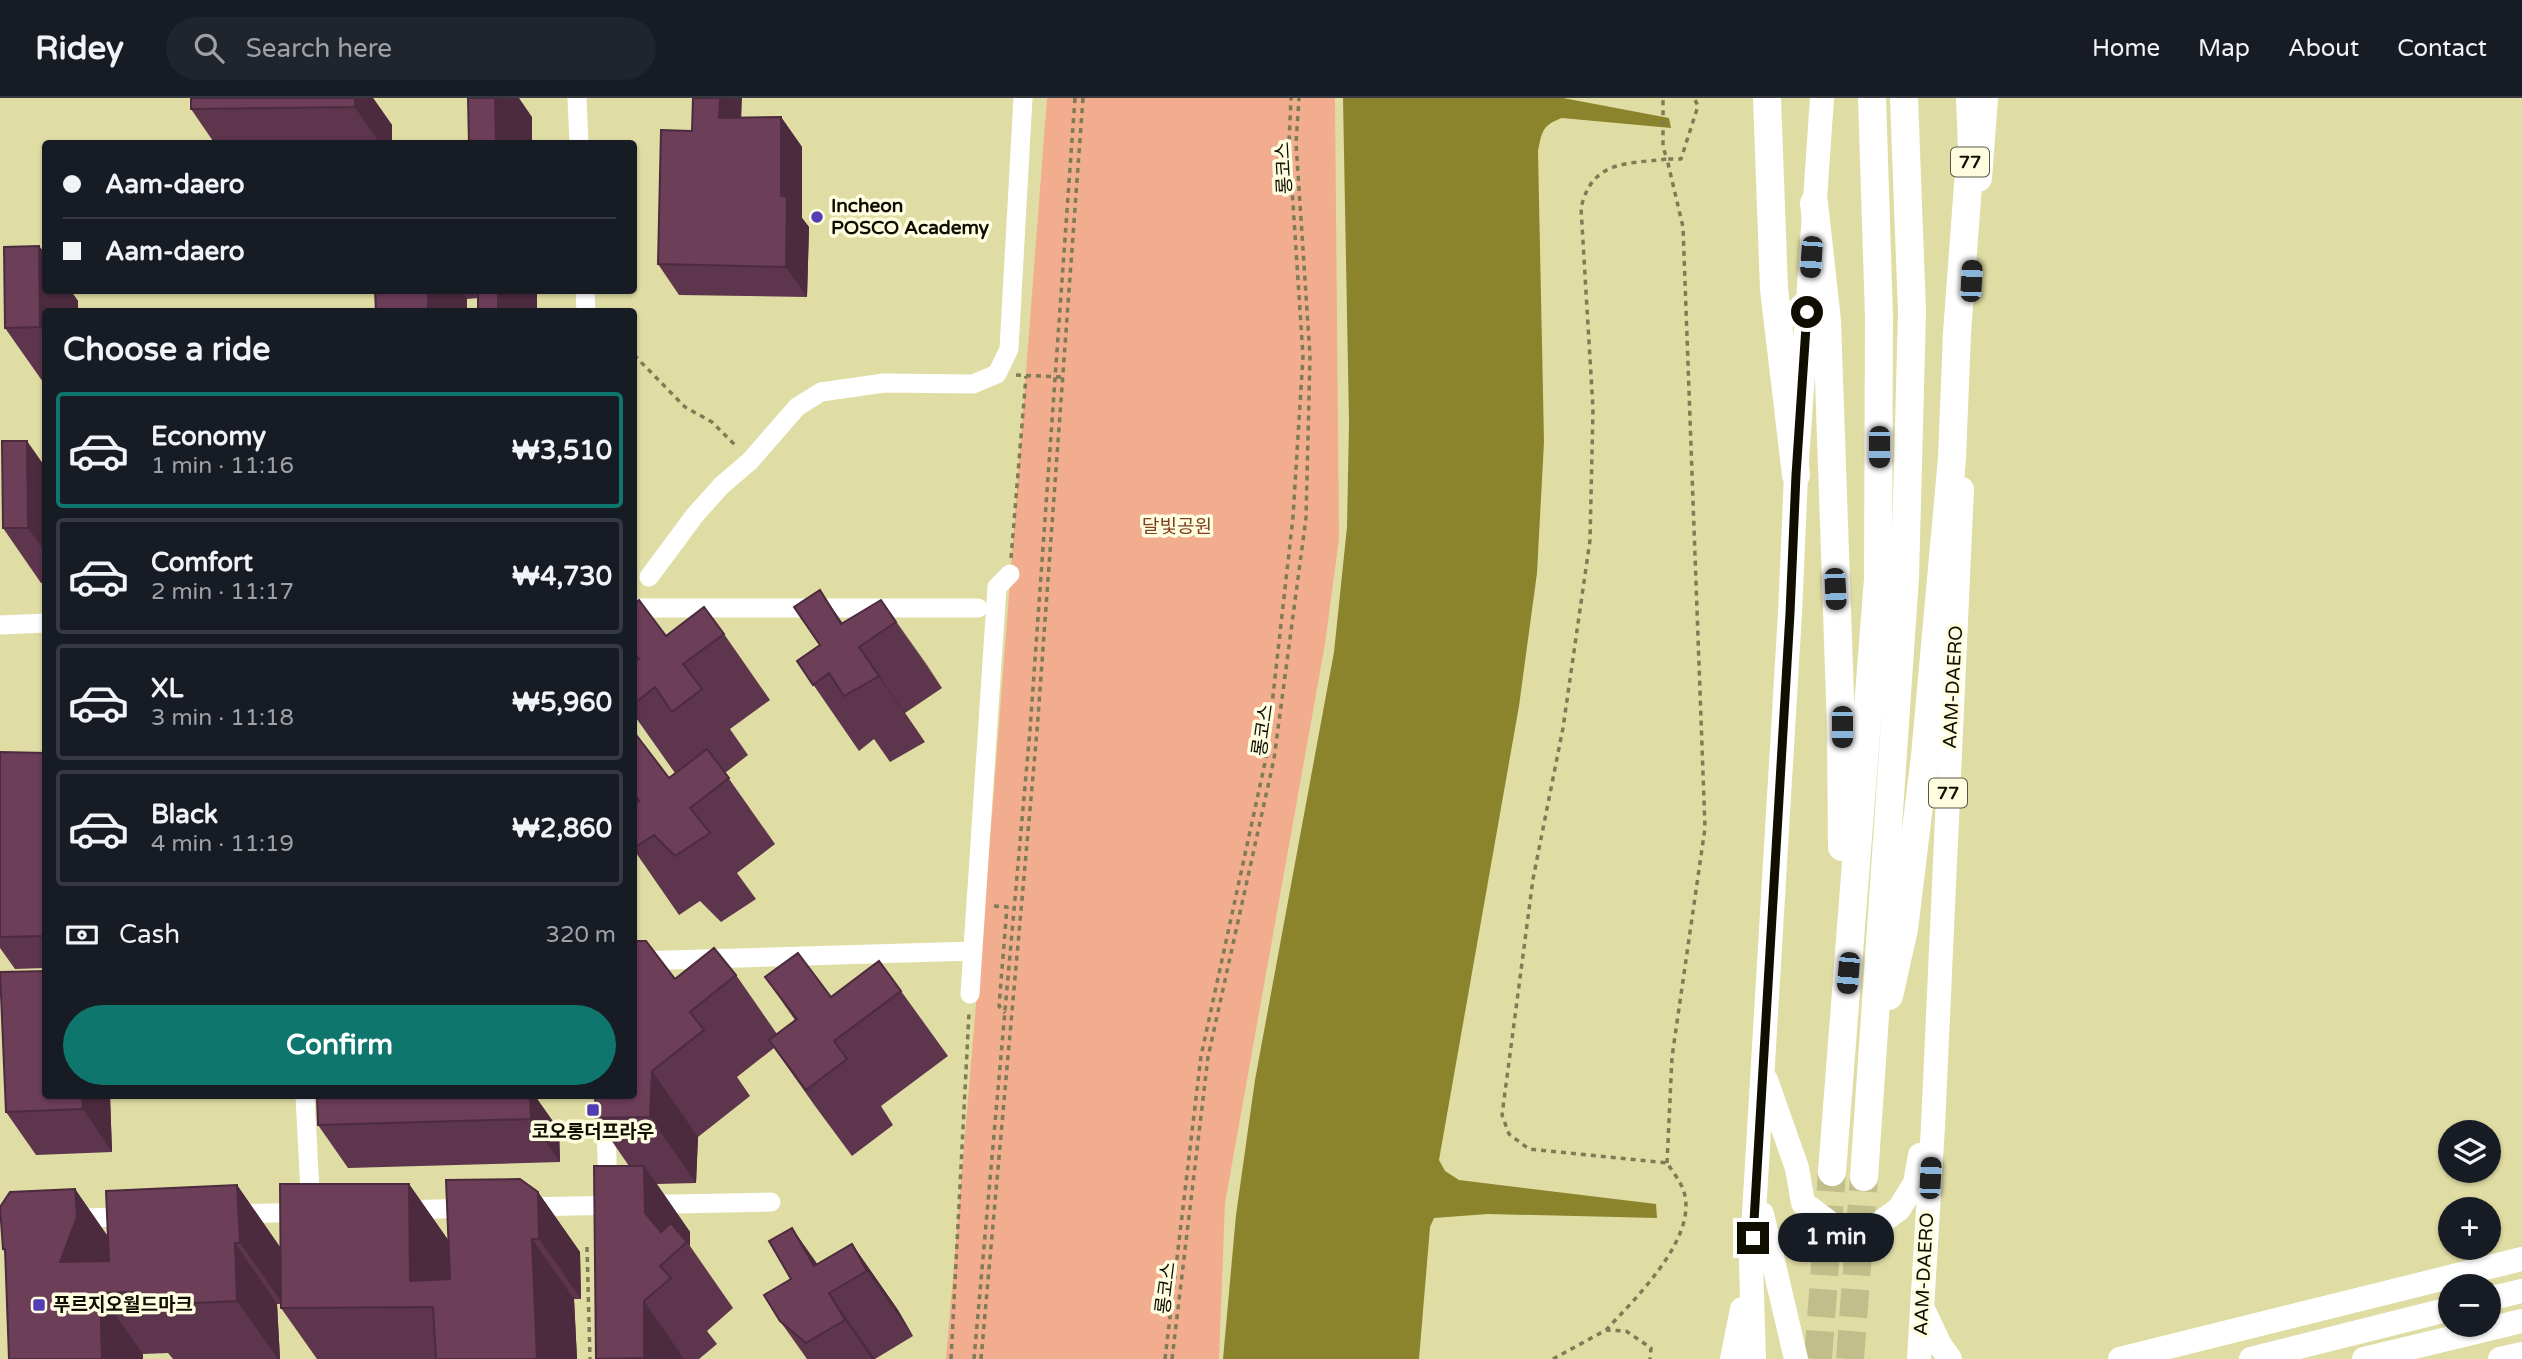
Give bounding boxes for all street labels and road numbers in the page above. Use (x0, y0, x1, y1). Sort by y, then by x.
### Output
street label: 롱코스 (1272, 141, 1296, 195)
road number: 77 (1951, 148, 1989, 176)
street label: AAM-DAERO (1939, 625, 1967, 749)
street label: 롱코스 (1248, 702, 1278, 758)
road number: 77 (1929, 778, 1967, 808)
street label: AAM-DAERO (1910, 1212, 1938, 1336)
street label: 롱코스 (1152, 1261, 1180, 1315)

